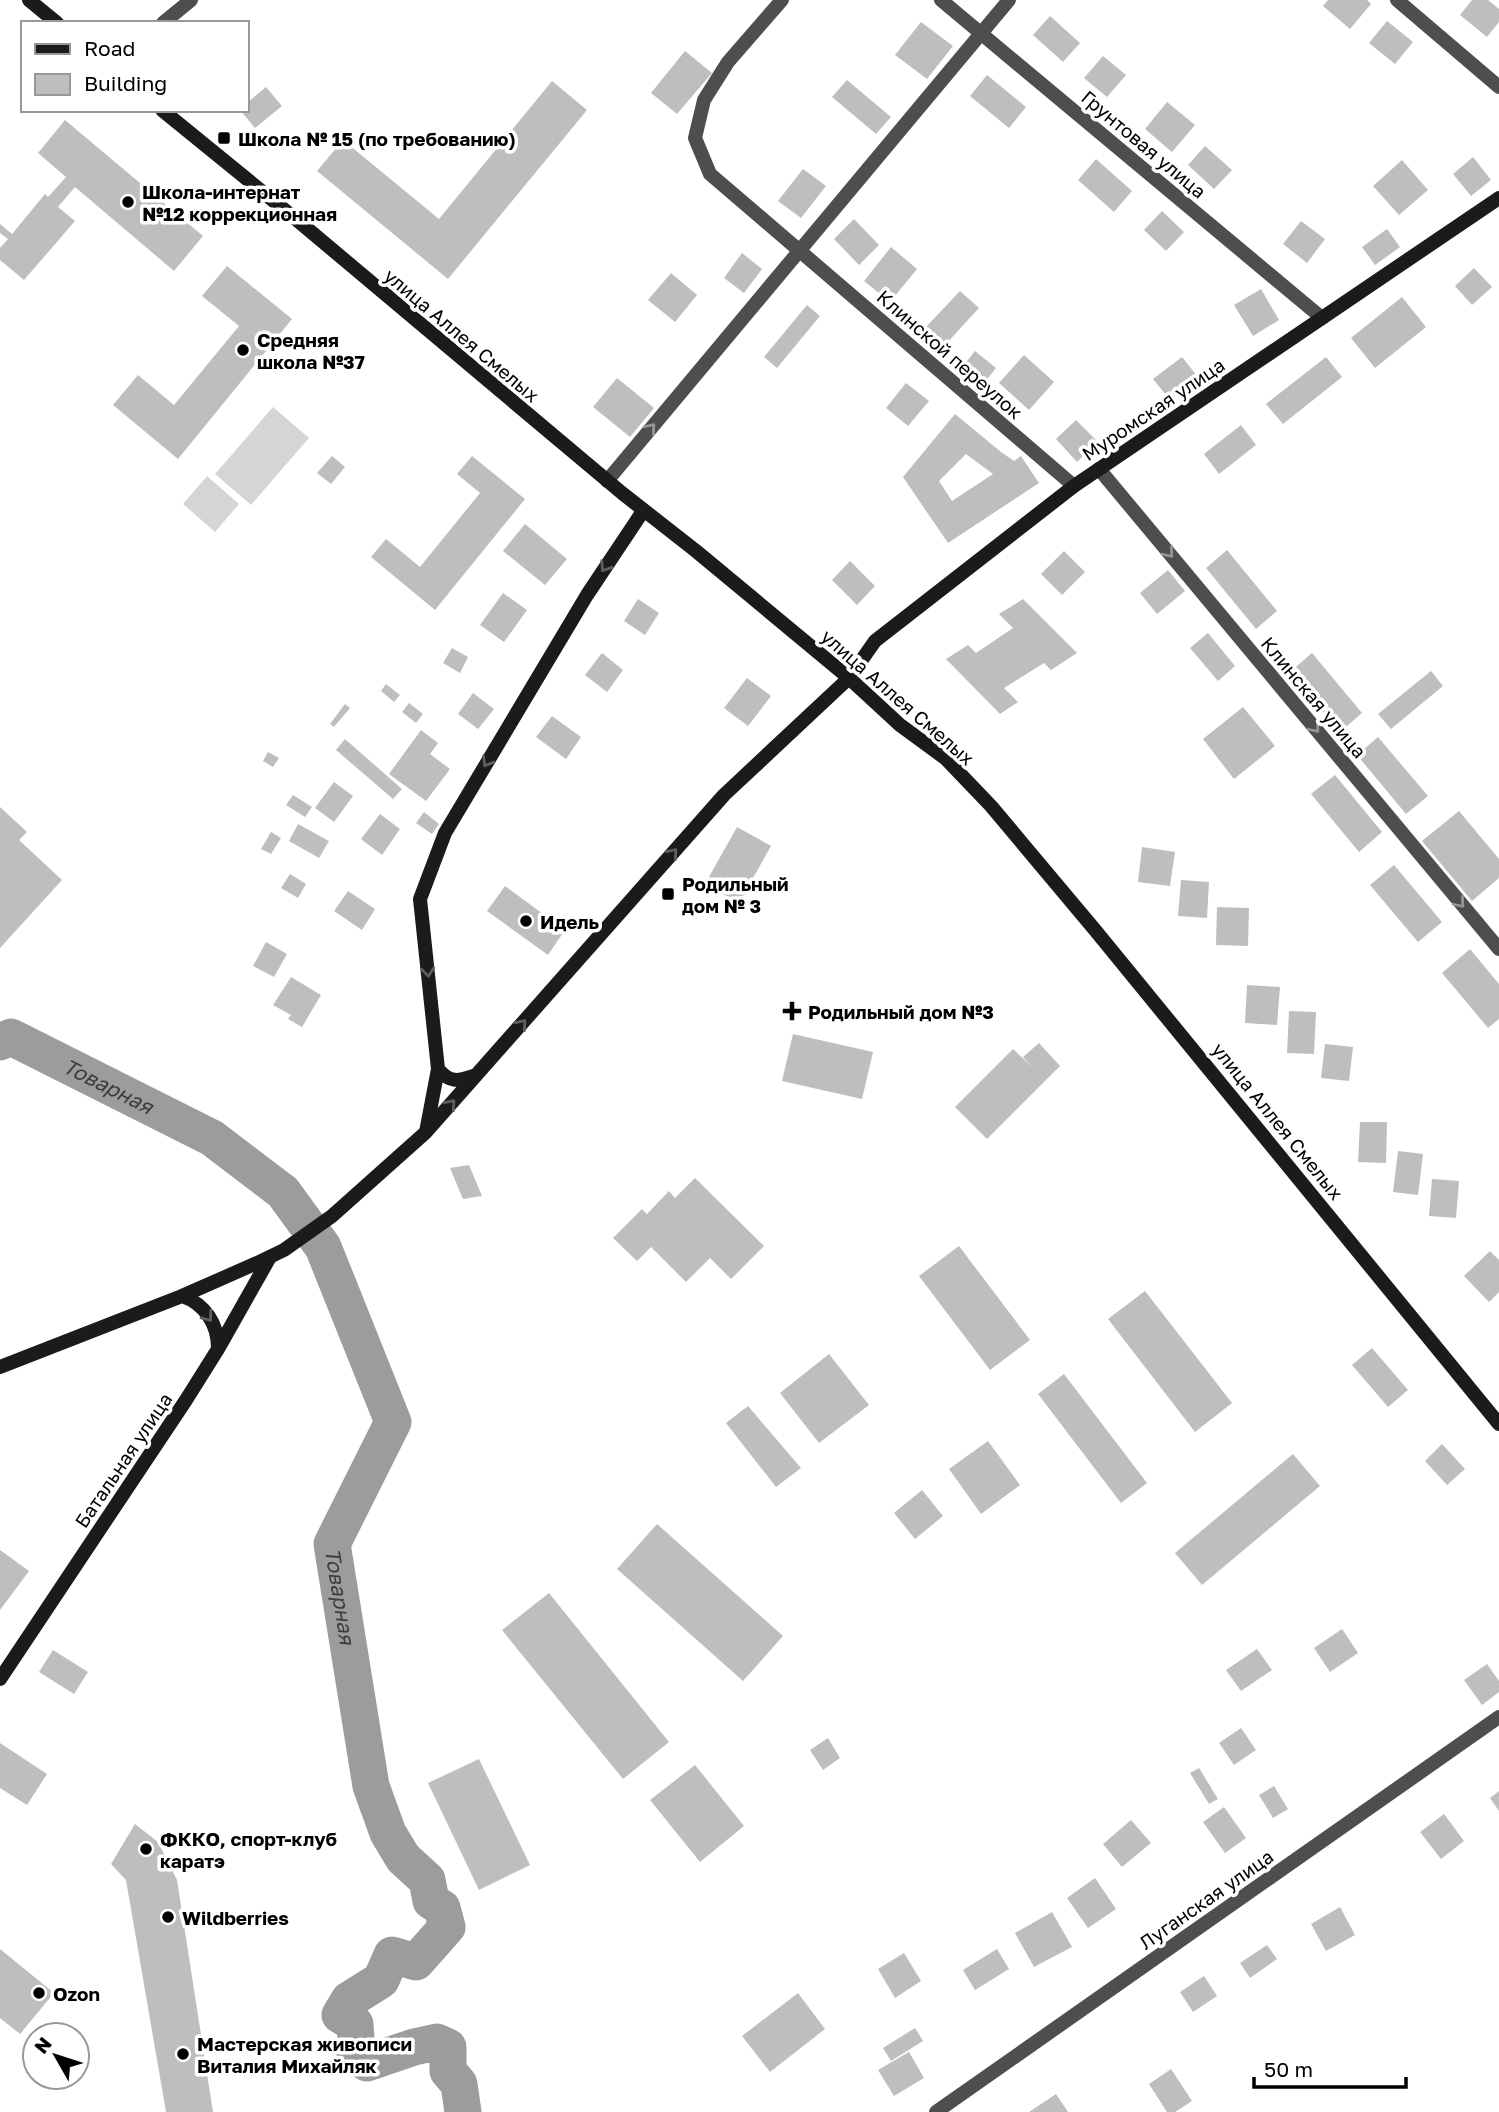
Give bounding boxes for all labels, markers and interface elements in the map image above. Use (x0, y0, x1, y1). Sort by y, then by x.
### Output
legend (21, 21, 248, 112)
text: Road (84, 35, 135, 61)
text: Building (84, 70, 167, 96)
street label: Грунтовая улица (1077, 85, 1211, 203)
place label: Школа № 15 (по требованию) (238, 127, 516, 150)
marker: Школа № 15 (по требованию) (216, 130, 232, 146)
place label: Школа-интернат №12 коррекционная (142, 180, 337, 225)
marker: Школа-интернат №12 коррекционная (120, 194, 136, 210)
street label: улица Аллея Смелых (380, 263, 544, 407)
street label: Клинской переулок (873, 285, 1027, 423)
place label: Средняя школа №37 (257, 328, 365, 373)
marker: Средняя школа №37 (235, 342, 251, 358)
street label: Муромская улица (1077, 353, 1229, 465)
one-way arrow (643, 424, 655, 437)
one-way arrow (1161, 545, 1173, 558)
one-way arrow (600, 560, 613, 573)
street label: улица Аллея Смелых (817, 624, 979, 770)
street label: Клинская улица (1257, 632, 1371, 762)
one-way arrow (1307, 720, 1319, 733)
one-way arrow (483, 754, 496, 767)
one-way arrow (665, 849, 677, 862)
place label: Родильный дом № 3 (682, 872, 789, 917)
marker: Родильный дом № 3 (660, 886, 676, 902)
one-way arrow (1452, 895, 1465, 908)
place label: Идель (540, 910, 600, 933)
marker: Идель (518, 913, 534, 929)
one-way arrow (420, 967, 435, 978)
place label: Родильный дом №3 (808, 1000, 994, 1023)
marker: Родильный дом №3 (782, 1001, 802, 1021)
one-way arrow (514, 1019, 527, 1032)
street label: улица Аллея Смелых (1208, 1038, 1348, 1204)
water label: Товарная (59, 1052, 159, 1120)
one-way arrow (443, 1099, 455, 1112)
one-way arrow (200, 1309, 212, 1322)
street label: Батальная улица (69, 1388, 177, 1532)
water label: Товарная (320, 1546, 361, 1648)
place label: ФККО, спорт-клуб каратэ (160, 1827, 337, 1872)
marker: ФККО, спорт-клуб каратэ (138, 1841, 154, 1857)
street label: Луганская улица (1135, 1844, 1277, 1954)
place label: Wildberries (182, 1906, 289, 1929)
marker: Wildberries (160, 1909, 176, 1925)
place label: Ozon (53, 1982, 100, 2005)
marker: Ozon (31, 1985, 47, 2001)
north arrow (21, 2021, 91, 2091)
text: N (29, 2032, 56, 2058)
place label: Мастерская живописи Виталия Михайляк (197, 2032, 412, 2077)
marker: Мастерская живописи Виталия Михайляк (175, 2046, 191, 2062)
scale bar (1254, 2046, 1406, 2090)
text: 50 m (1264, 2056, 1313, 2082)

